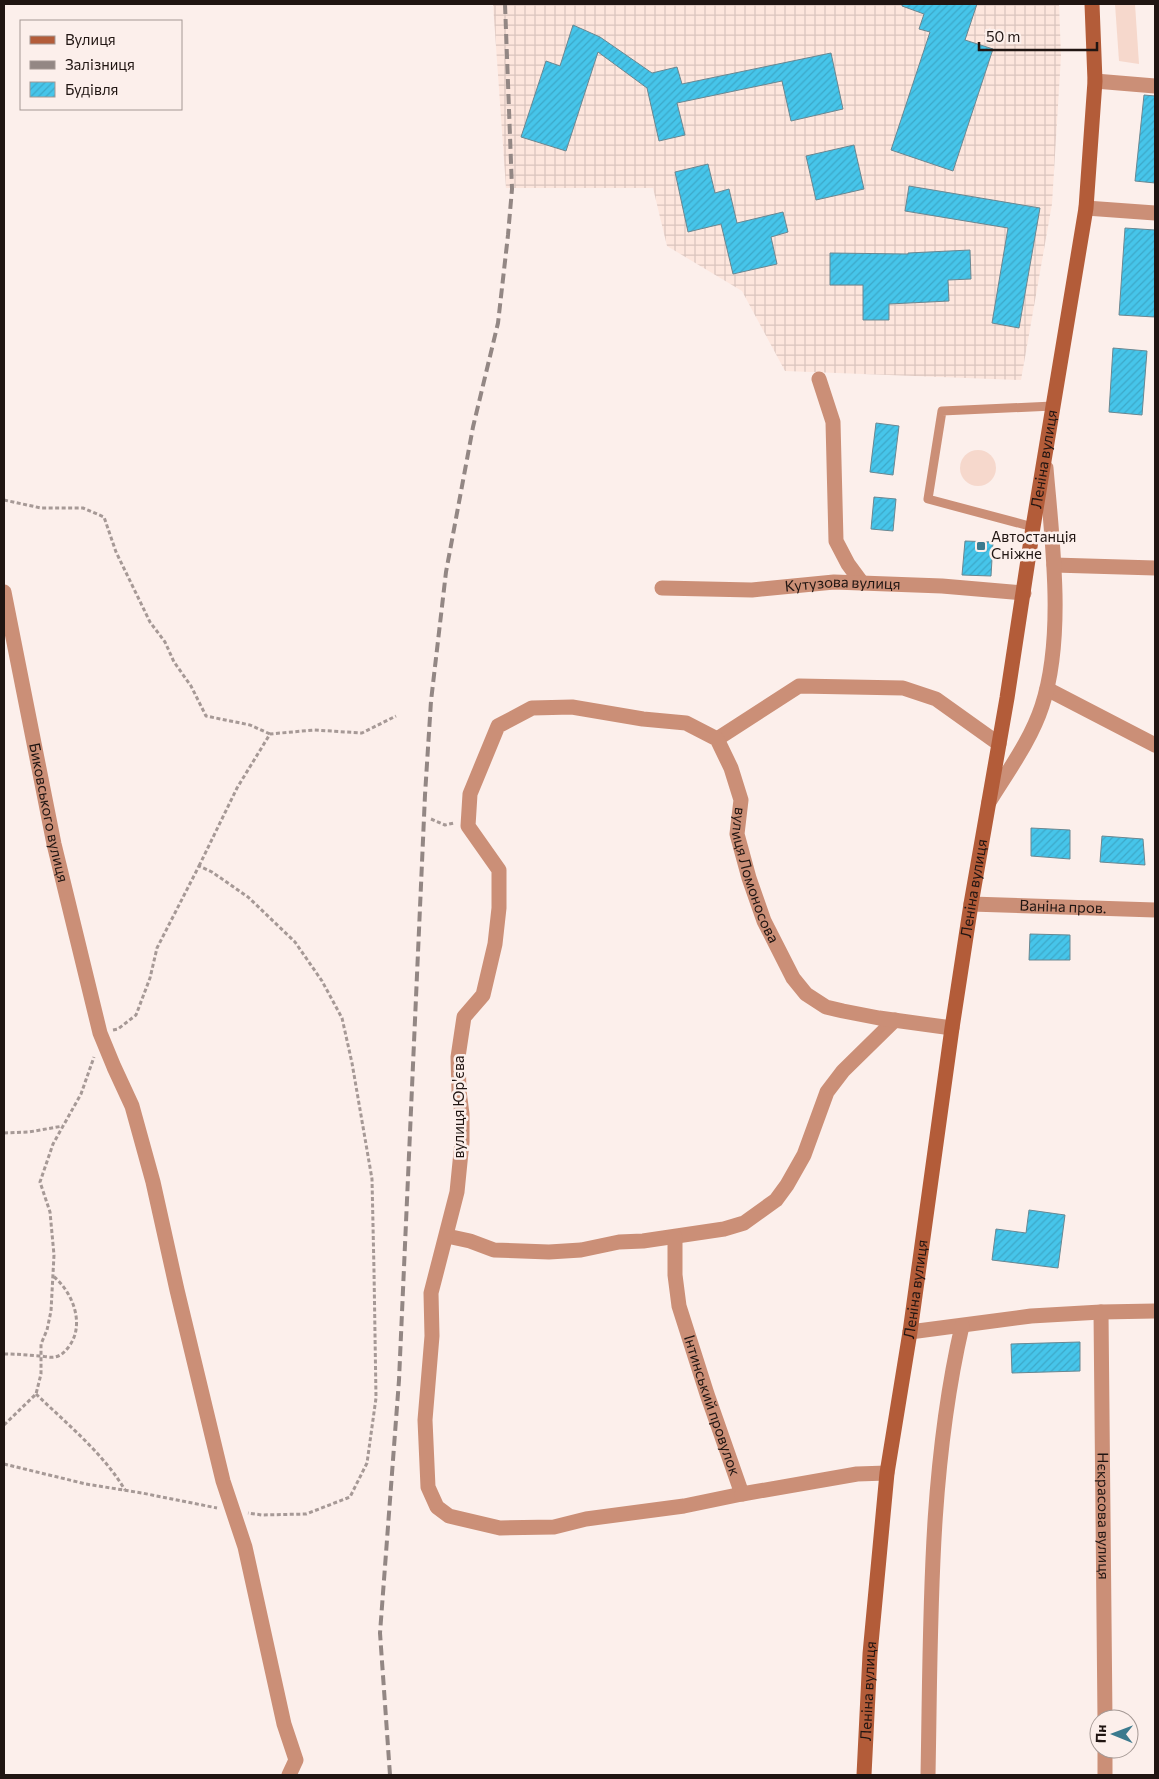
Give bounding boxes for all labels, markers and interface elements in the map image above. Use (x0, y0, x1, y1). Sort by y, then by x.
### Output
legend (20, 20, 182, 110)
scale bar (979, 20, 1096, 52)
text: 50 m (986, 27, 1020, 45)
text: Вулиця (65, 30, 116, 48)
text: Залізниця (65, 55, 135, 73)
text: Будівля (65, 80, 118, 98)
street label: Леніна вулиця (1026, 408, 1060, 510)
place label: Автостанція Сніжне (991, 527, 1076, 562)
marker: Автостанція Сніжне (975, 540, 987, 552)
street label: Кутузова вулиця (784, 572, 901, 595)
street label: Биковського вулиця (26, 741, 73, 884)
street label: вулиця Ломоносова (728, 806, 784, 945)
street label: Леніна вулиця (956, 837, 990, 939)
street label: Ваніна пров. (1019, 896, 1107, 916)
street label: вулиця Юр'єва (449, 1055, 467, 1159)
street label: Леніна вулиця (899, 1238, 931, 1340)
street label: Інтинський провулок (681, 1333, 745, 1478)
street label: Нєкрасова вулиця (1094, 1452, 1114, 1580)
street label: Леніна вулиця (856, 1640, 879, 1741)
north arrow (1089, 1709, 1139, 1759)
text: Пн (1092, 1724, 1109, 1743)

